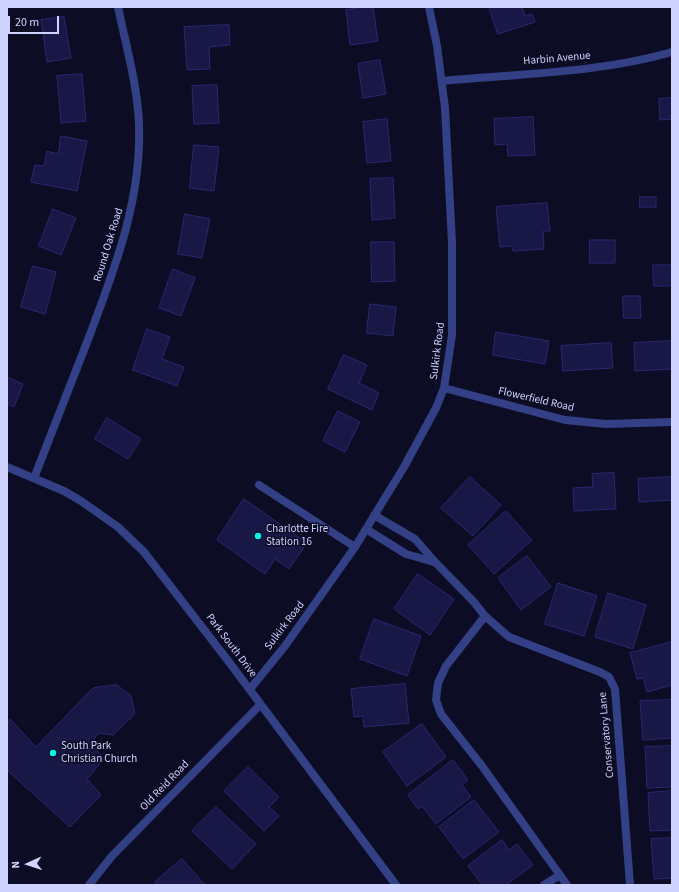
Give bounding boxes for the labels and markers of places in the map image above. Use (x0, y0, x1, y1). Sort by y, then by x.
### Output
place label: Charlotte Fire Station 16 (266, 523, 328, 549)
marker: Charlotte Fire Station 16 (253, 531, 263, 541)
place label: South Park Christian Church (61, 740, 137, 766)
marker: South Park Christian Church (48, 748, 58, 758)

